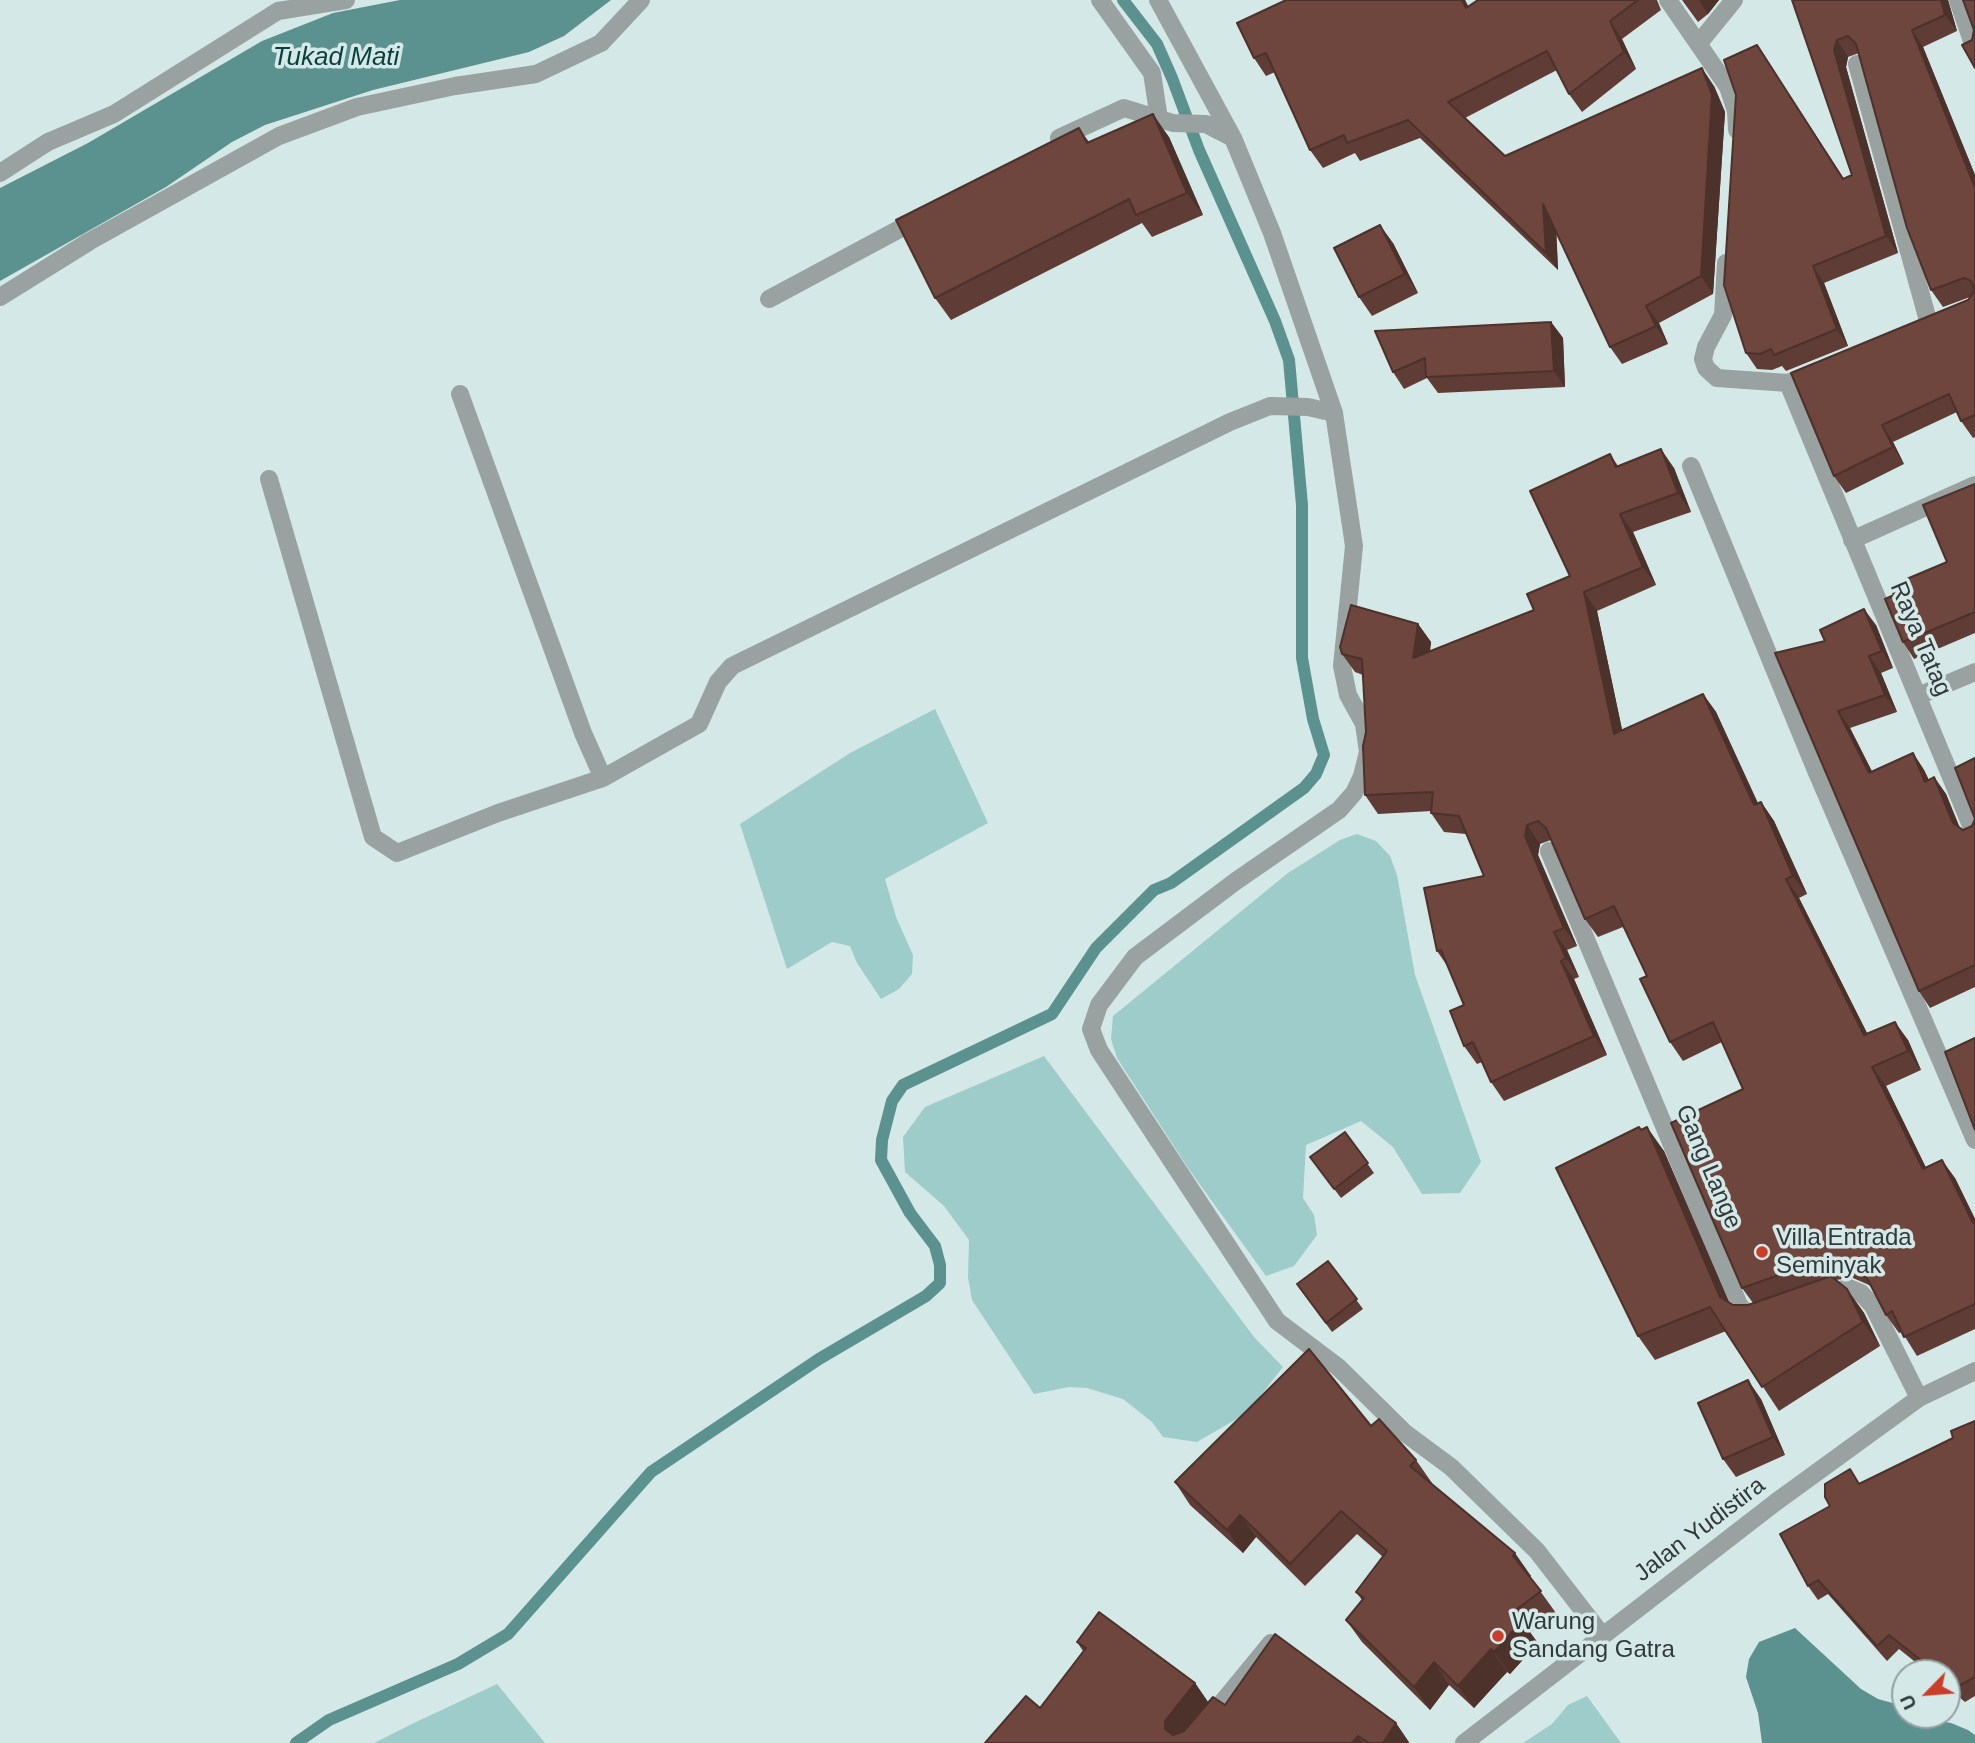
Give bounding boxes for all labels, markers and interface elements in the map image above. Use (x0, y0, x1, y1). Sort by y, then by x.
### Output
water label: Tukad Mati (273, 42, 399, 74)
street label: Raya Tatag (1883, 577, 1957, 701)
street label: Gang Lange (1669, 1101, 1747, 1233)
place label: Villa Entrada Seminyak (1776, 1224, 1912, 1280)
marker: Villa Entrada Seminyak (1754, 1244, 1770, 1260)
street label: Jalan Yudistira (1629, 1472, 1771, 1588)
place label: Warung Sandang Gatra (1512, 1608, 1675, 1664)
marker: Warung Sandang Gatra (1490, 1628, 1506, 1644)
north arrow (1891, 1659, 1961, 1729)
text: U (1896, 1692, 1921, 1713)

